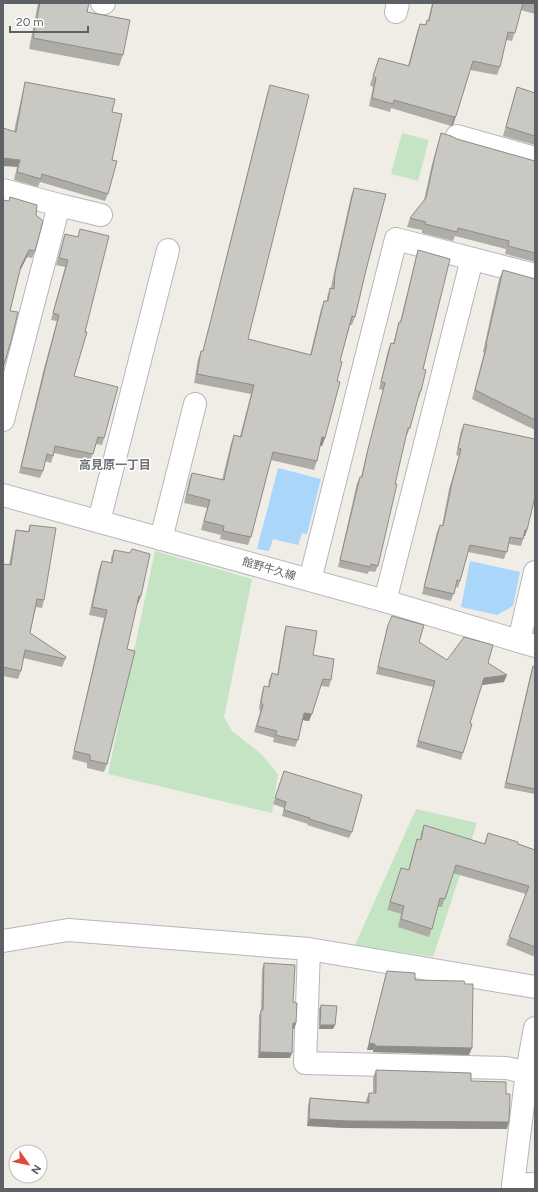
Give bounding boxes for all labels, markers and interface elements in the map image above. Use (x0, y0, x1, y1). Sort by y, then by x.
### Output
scale bar (10, 8, 88, 34)
text: 20 m (16, 15, 44, 29)
district label: 高見原一丁目 (79, 458, 151, 472)
street label: 館野牛久線 (241, 555, 297, 583)
north arrow (8, 1144, 48, 1184)
text: N (28, 1162, 44, 1176)

